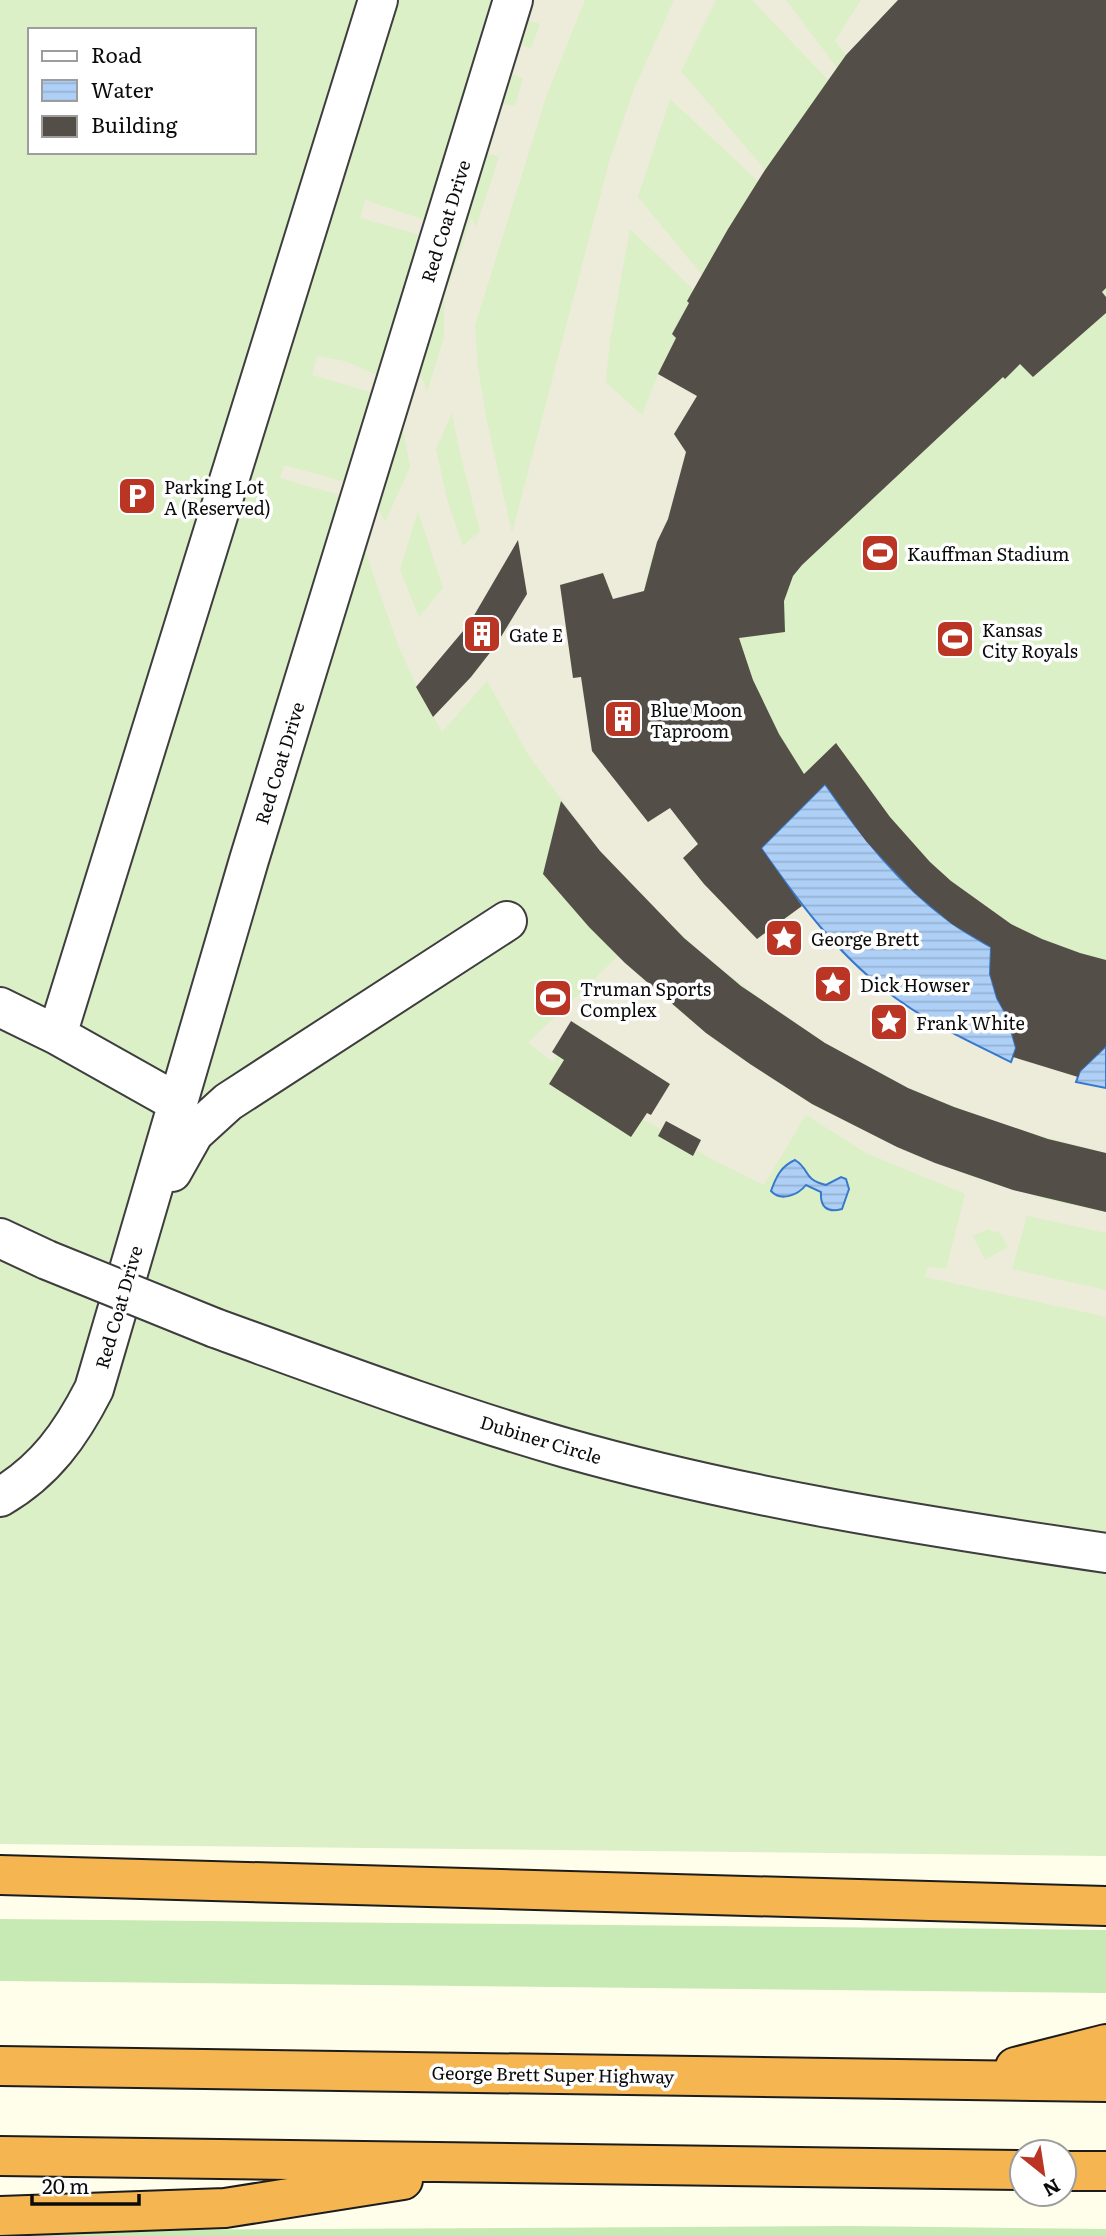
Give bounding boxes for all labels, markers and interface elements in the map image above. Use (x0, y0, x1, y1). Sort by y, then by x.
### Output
legend (28, 28, 256, 154)
text: Road (91, 38, 142, 69)
text: Water (91, 73, 153, 104)
text: Building (91, 108, 178, 139)
street label: Red Coat Drive (414, 156, 476, 286)
place label: Parking Lot A (Reserved) (164, 473, 271, 521)
parking icon: Parking Lot A (Reserved) (116, 475, 158, 517)
sports icon: Kauffman Stadium (859, 532, 901, 574)
place label: Kauffman Stadium (907, 540, 1070, 567)
building icon: Gate E (461, 613, 503, 655)
place label: Kansas City Royals (982, 616, 1078, 664)
sports icon: Kansas City Royals (934, 618, 976, 660)
place label: Gate E (509, 621, 563, 648)
place label: Blue Moon Taproom (650, 696, 743, 744)
street label: Red Coat Drive (248, 698, 310, 828)
building icon: Blue Moon Taproom (602, 698, 644, 740)
place icon: George Brett (763, 917, 805, 959)
place label: George Brett (811, 925, 920, 952)
place icon: Dick Howser (812, 963, 854, 1005)
place label: Dick Howser (860, 971, 970, 998)
place label: Truman Sports Complex (580, 975, 711, 1023)
sports icon: Truman Sports Complex (532, 977, 574, 1019)
place icon: Frank White (868, 1001, 910, 1043)
place label: Frank White (916, 1009, 1025, 1036)
street label: Red Coat Drive (88, 1242, 148, 1372)
street label: Dubiner Circle (477, 1408, 605, 1470)
street label: George Brett Super Highway (431, 2058, 675, 2090)
north arrow (1008, 2138, 1078, 2208)
scale bar (32, 2162, 138, 2206)
text: 20 m (42, 2169, 89, 2200)
text: N (1038, 2172, 1066, 2205)

